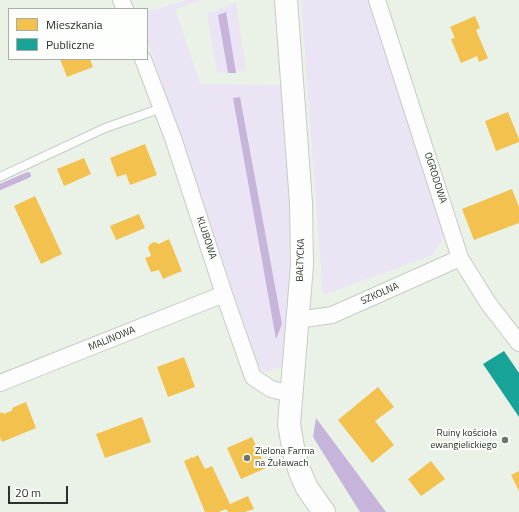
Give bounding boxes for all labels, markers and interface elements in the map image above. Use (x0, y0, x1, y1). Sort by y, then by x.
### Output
legend (8, 8, 148, 60)
text: Mieszkania (46, 15, 103, 34)
text: Publiczne (46, 35, 94, 54)
street label: OGRODOWA (421, 151, 449, 205)
street label: KLUBOWA (193, 215, 219, 261)
street label: BAŁTYCKA (294, 238, 308, 282)
street label: SZKOLNA (359, 280, 401, 308)
street label: MALINOWA (87, 324, 137, 354)
place label: Ruiny kościoła ewangielickiego (430, 428, 497, 452)
marker: Ruiny kościoła ewangielickiego (500, 435, 510, 445)
place label: Zielona Farma na Żuławach (255, 446, 315, 470)
marker: Zielona Farma na Żuławach (242, 453, 252, 463)
scale bar (10, 478, 70, 504)
text: 20 m (15, 483, 41, 502)

